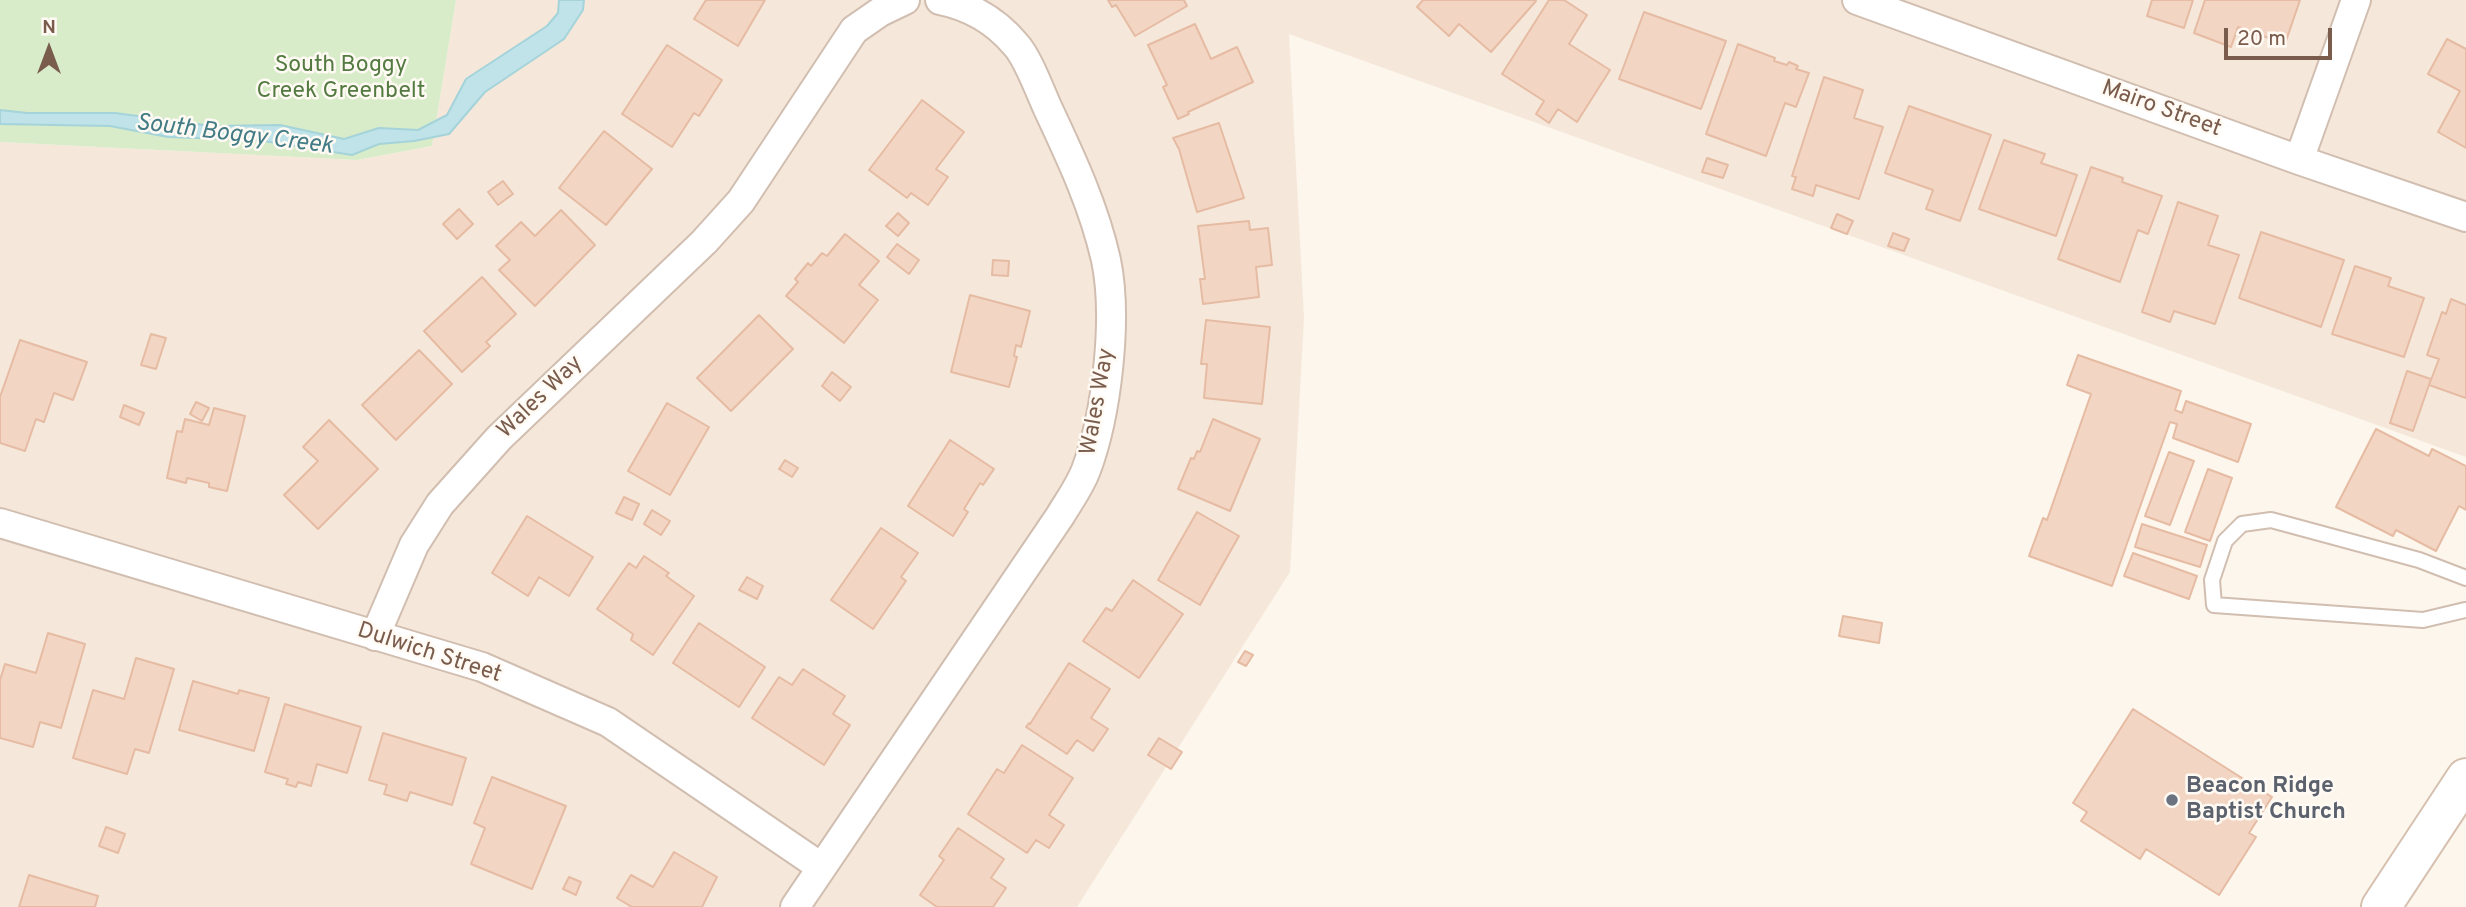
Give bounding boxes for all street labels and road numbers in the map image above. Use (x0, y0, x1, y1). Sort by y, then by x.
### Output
street label: Mairo Street (2097, 76, 2225, 144)
street label: Wales Way (1076, 346, 1122, 458)
street label: Wales Way (493, 351, 589, 445)
street label: Dulwich Street (353, 618, 505, 690)

